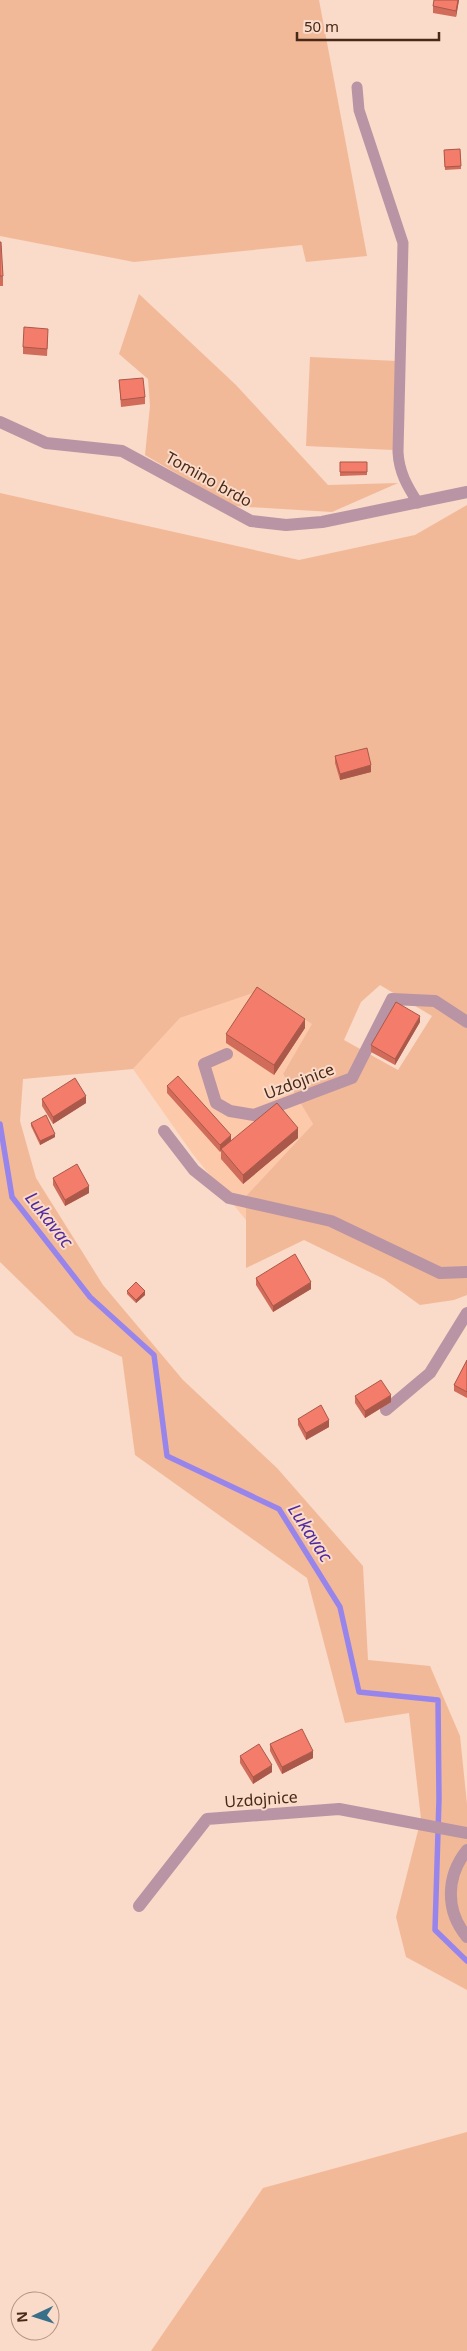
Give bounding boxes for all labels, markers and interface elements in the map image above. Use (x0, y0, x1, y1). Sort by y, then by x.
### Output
scale bar (297, 10, 440, 42)
text: 50 m (304, 16, 339, 36)
street label: Tomino brdo (162, 446, 256, 512)
street label: Uzdojnice (261, 1058, 337, 1104)
water label: Lukavac (20, 1186, 80, 1253)
water label: Lukavac (283, 1499, 339, 1567)
street label: Uzdojnice (224, 1785, 298, 1813)
north arrow (10, 2291, 60, 2341)
text: N (12, 2311, 31, 2323)

